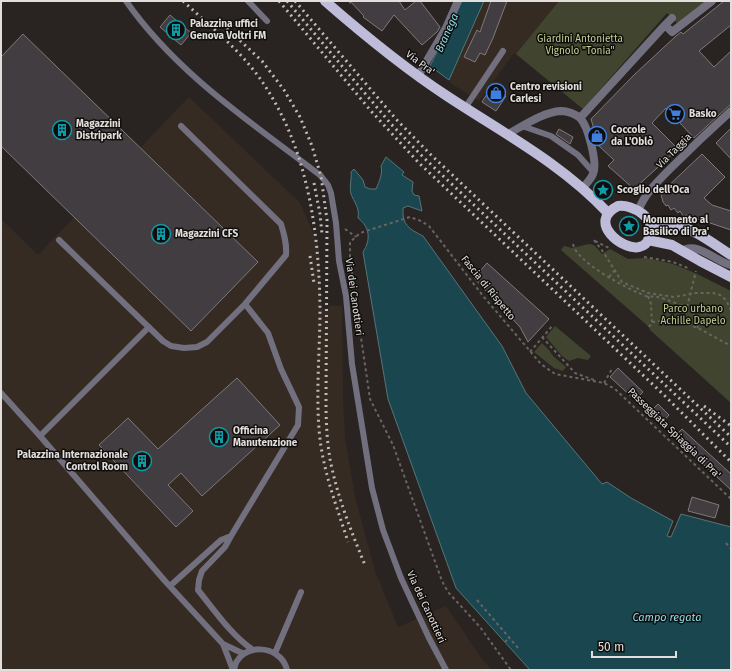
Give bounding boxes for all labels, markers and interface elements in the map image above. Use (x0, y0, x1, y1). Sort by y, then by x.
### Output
water label: Branega (433, 11, 461, 55)
place label: Palazzina uffici Genova Voltri FM (190, 18, 266, 42)
building icon: Palazzina uffici Genova Voltri FM (165, 19, 187, 41)
park label: Giardini Antonietta Vignolo "Tonia" (537, 33, 623, 57)
street label: Via Pra' (403, 48, 437, 78)
place label: Centro revisioni Carlesi (510, 81, 582, 105)
shop icon: Centro revisioni Carlesi (485, 82, 507, 104)
supermarket icon: Basko (664, 103, 686, 125)
place label: Basko (689, 108, 717, 120)
place label: Magazzini Distripark (76, 118, 122, 142)
building icon: Magazzini Distripark (51, 119, 73, 141)
place label: Coccole da L'Oblò (611, 124, 653, 148)
shop icon: Coccole da L'Oblò (586, 125, 608, 147)
street label: Via Taggia (654, 131, 694, 171)
place icon: Scoglio dell'Oca (592, 179, 614, 201)
place label: Scoglio dell'Oca (617, 184, 690, 196)
place label: Monumento al Basilico di Pra' (643, 214, 709, 238)
place icon: Monumento al Basilico di Pra' (618, 215, 640, 237)
building icon: Magazzini CFS (150, 223, 172, 245)
place label: Magazzini CFS (175, 228, 238, 240)
street label: Fascia di Rispetto (458, 253, 518, 323)
street label: Via dei Canottieri (343, 257, 365, 337)
park label: Parco urbano Achille Dapelo (661, 303, 726, 327)
street label: Passeggiata Spiaggia di Pra' (625, 385, 723, 481)
place label: Officina Manutenzione (233, 425, 298, 449)
building icon: Officina Manutenzione (208, 426, 230, 448)
place label: Palazzina Internazionale Control Room (17, 449, 128, 473)
building icon: Palazzina Internazionale Control Room (131, 450, 153, 472)
street label: Via dei Canottieri (404, 569, 448, 645)
water label: Campo regata (632, 611, 702, 624)
scale bar (592, 633, 676, 659)
text: 50 m (598, 640, 624, 654)

